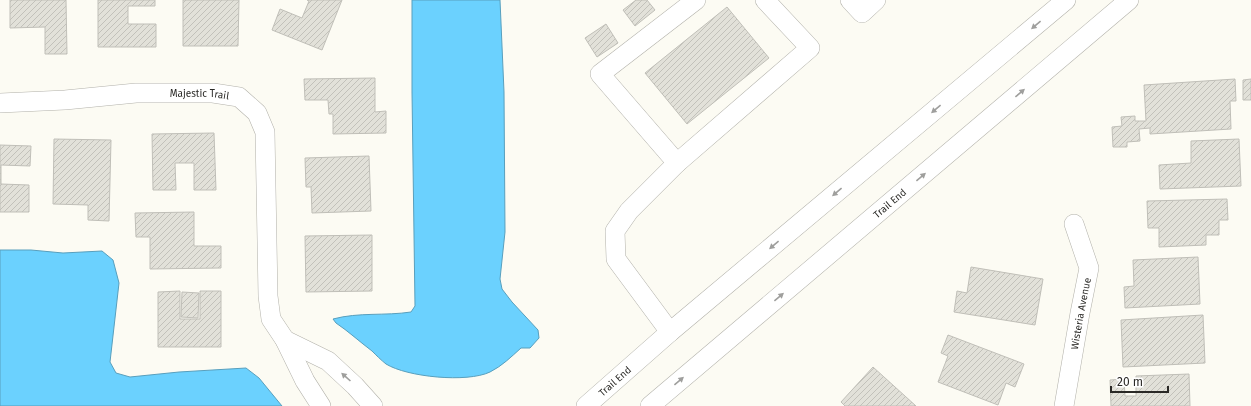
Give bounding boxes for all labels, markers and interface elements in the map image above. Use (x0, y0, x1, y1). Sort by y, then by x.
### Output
one-way arrow (1030, 21, 1041, 30)
street label: Majestic Trail (170, 88, 230, 102)
one-way arrow (1015, 88, 1025, 97)
one-way arrow (931, 104, 942, 113)
one-way arrow (915, 172, 926, 181)
street label: Trail End (871, 186, 909, 221)
one-way arrow (831, 188, 842, 197)
one-way arrow (768, 241, 779, 250)
street label: Wisteria Avenue (1069, 277, 1094, 350)
one-way arrow (773, 292, 784, 301)
street label: Trail End (596, 364, 634, 399)
scale bar (1111, 368, 1168, 394)
one-way arrow (341, 373, 351, 382)
text: 20 m (1117, 375, 1143, 389)
one-way arrow (674, 376, 685, 385)

